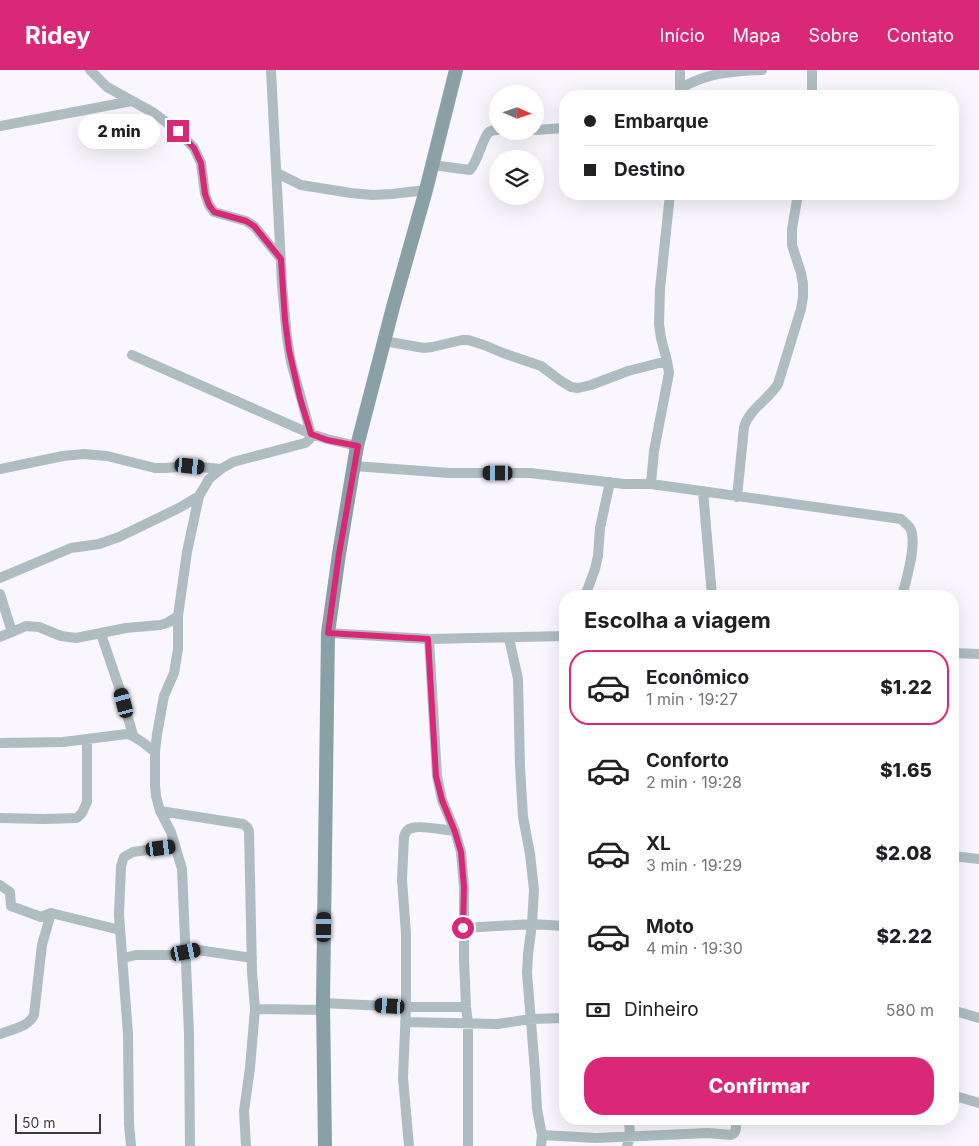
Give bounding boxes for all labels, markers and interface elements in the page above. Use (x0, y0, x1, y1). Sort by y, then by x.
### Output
text: Ridey (25, 21, 91, 50)
text: Início (660, 25, 705, 46)
text: Mapa (733, 25, 780, 46)
text: Sobre (808, 25, 859, 46)
text: Contato (887, 25, 954, 46)
north arrow (489, 85, 544, 140)
map controls (489, 85, 544, 205)
text: Embarque (614, 110, 708, 133)
callout: 2 min (78, 114, 160, 148)
route end (167, 120, 189, 142)
text: 2 min (97, 121, 141, 141)
button: layers (489, 150, 544, 205)
text: Destino (614, 158, 685, 181)
car (174, 457, 205, 475)
car (483, 466, 513, 481)
text: Escolha a viagem (584, 607, 771, 633)
icon: car (586, 665, 631, 710)
text: Econômico (646, 666, 749, 689)
text: $1.22 (880, 676, 932, 699)
car (112, 687, 135, 719)
text: 1 min · 19:27 (646, 689, 738, 709)
icon: car (586, 748, 631, 793)
text: Conforto (646, 749, 729, 772)
text: $1.65 (880, 759, 932, 782)
text: 2 min · 19:28 (646, 772, 742, 792)
icon: car (586, 831, 631, 876)
text: XL (646, 832, 671, 855)
car (145, 839, 176, 857)
text: $2.08 (875, 842, 932, 865)
text: 3 min · 19:29 (646, 855, 742, 875)
car (316, 912, 331, 942)
icon: car (586, 914, 631, 959)
text: Moto (646, 915, 694, 938)
route start (452, 917, 474, 939)
text: $2.22 (876, 925, 932, 948)
text: 4 min · 19:30 (646, 938, 743, 958)
car (169, 942, 202, 962)
icon: cash (584, 996, 612, 1024)
car (374, 998, 405, 1014)
text: Dinheiro (624, 998, 699, 1021)
text: 580 m (886, 1000, 934, 1020)
button: Confirmar (584, 1057, 934, 1115)
scale bar (15, 1111, 101, 1134)
text: 50 m (22, 1114, 56, 1131)

